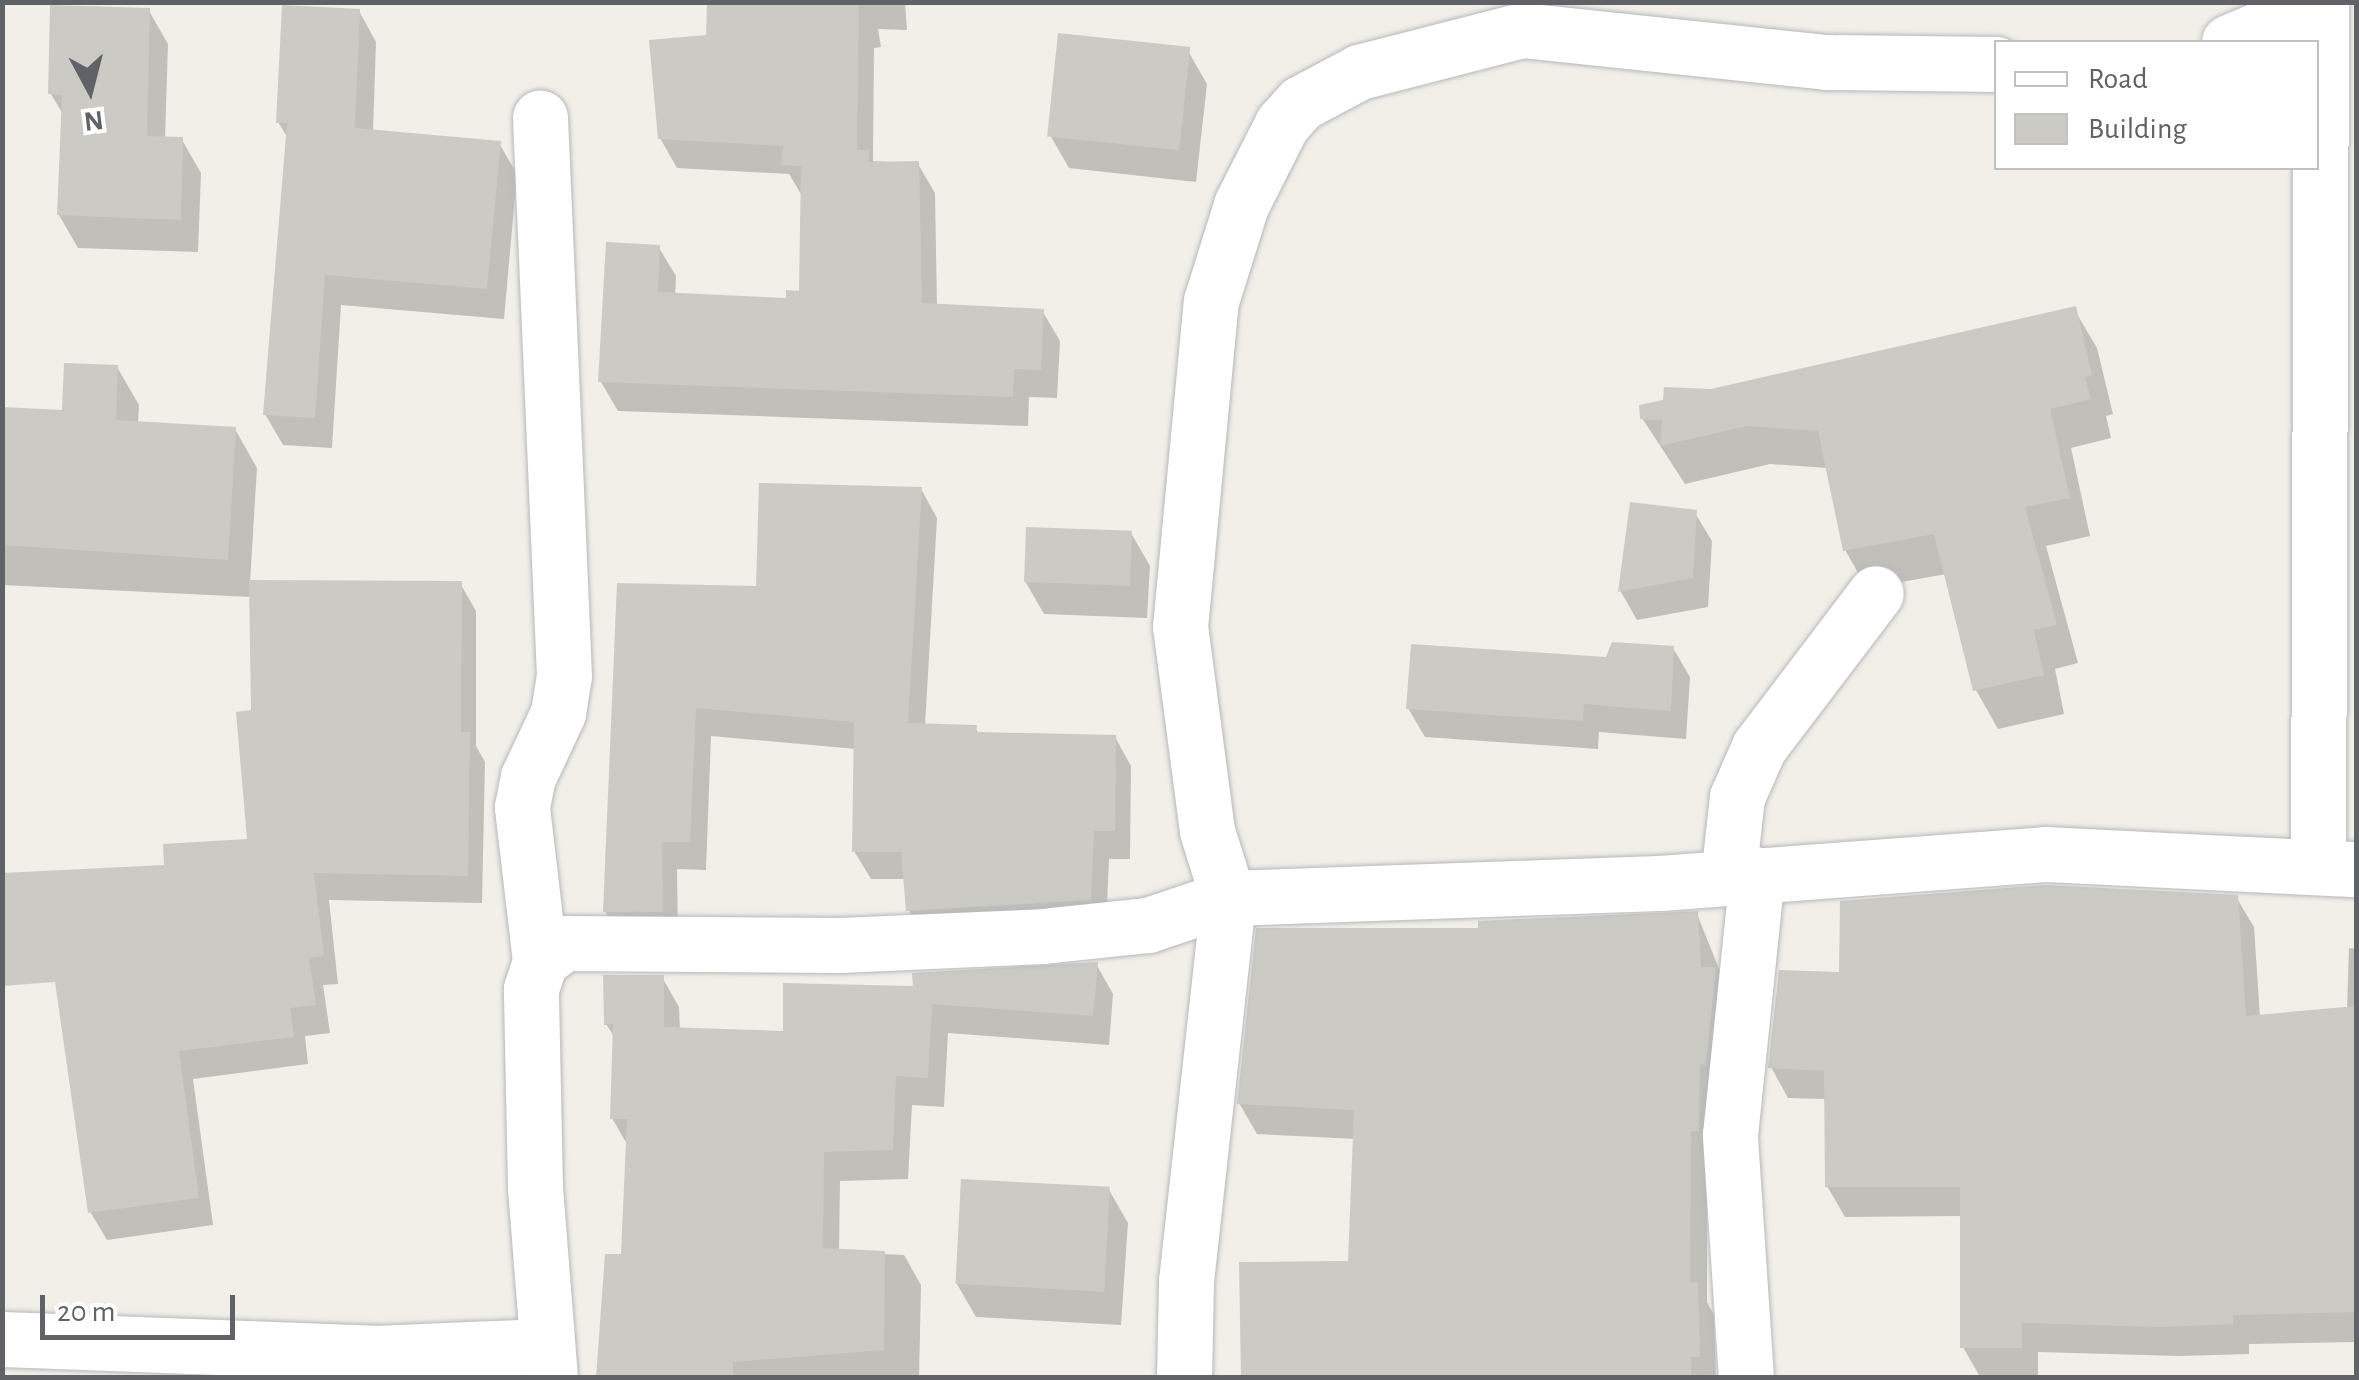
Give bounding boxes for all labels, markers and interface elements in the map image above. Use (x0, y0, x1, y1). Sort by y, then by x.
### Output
north arrow (40, 40, 140, 140)
legend (1994, 40, 2319, 170)
text: Road (2088, 64, 2148, 94)
text: N (82, 105, 105, 135)
text: Building (2088, 114, 2187, 144)
scale bar (45, 1275, 240, 1337)
text: 20 m (57, 1297, 115, 1327)

